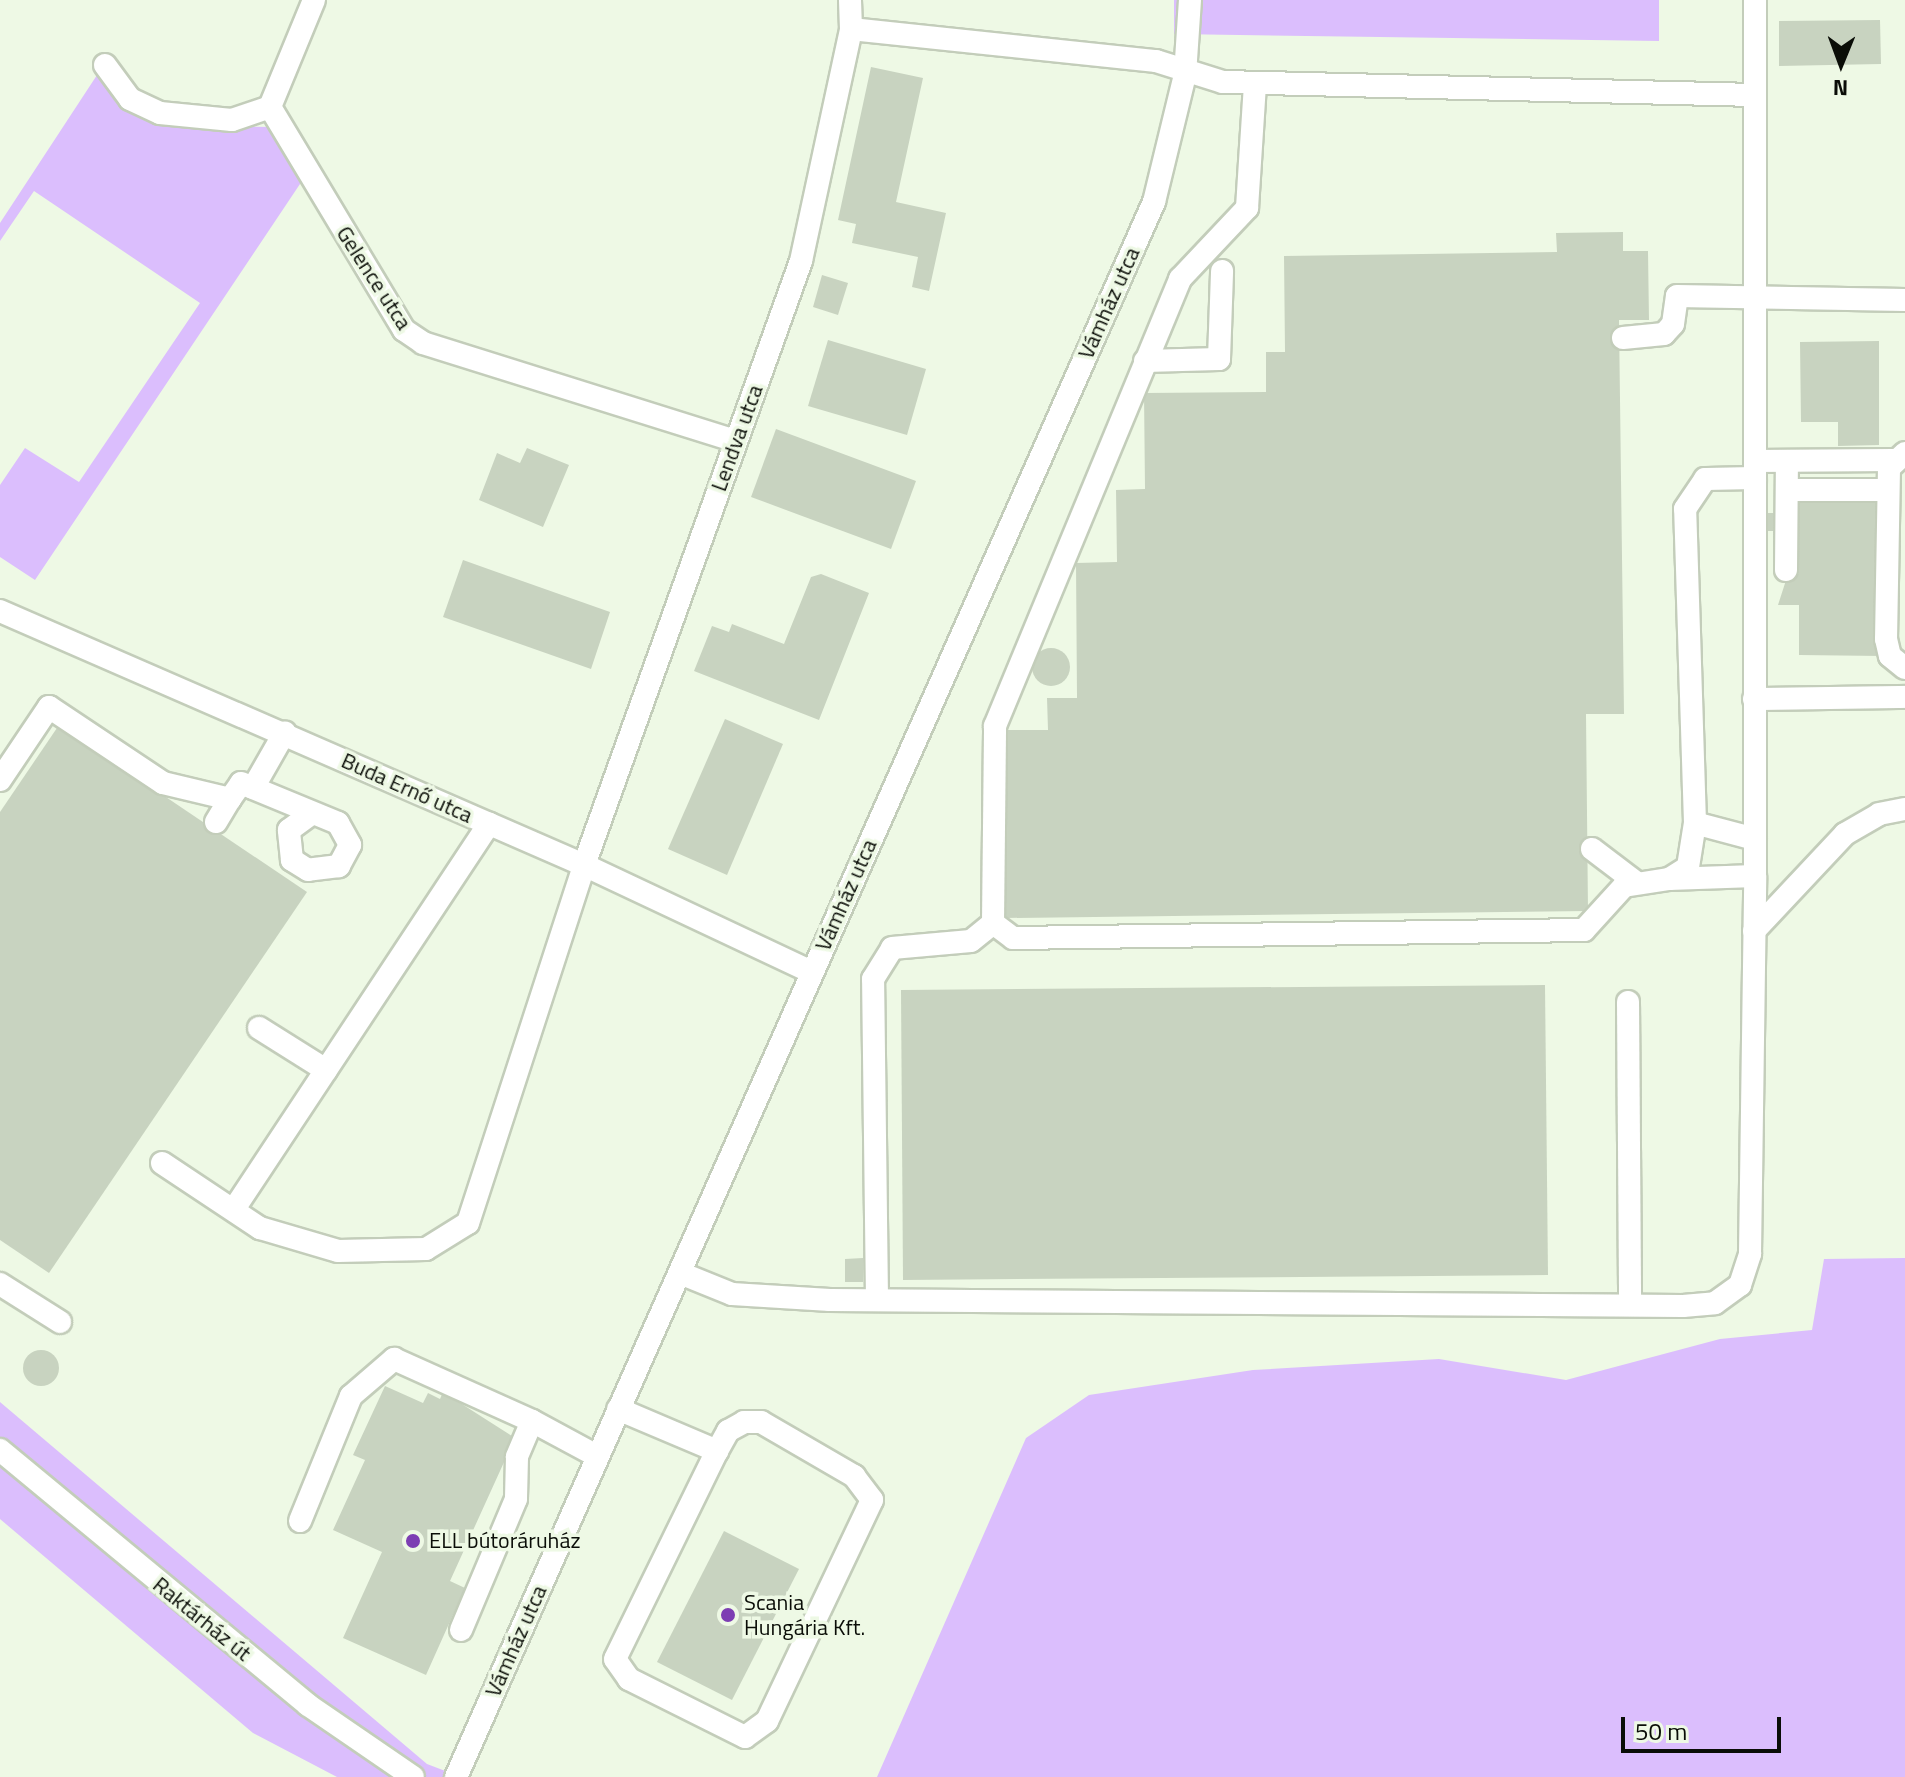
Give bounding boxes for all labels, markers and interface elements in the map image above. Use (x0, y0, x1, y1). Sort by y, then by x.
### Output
north arrow (1801, 24, 1881, 104)
text: N (1833, 71, 1849, 105)
street label: Gelence utca (331, 221, 417, 335)
street label: Vámház utca (1073, 243, 1145, 363)
street label: Lendva utca (706, 381, 768, 495)
street label: Buda Ernő utca (337, 747, 477, 829)
street label: Vámház utca (810, 835, 882, 955)
place label: ELL bútoráruház (429, 1528, 580, 1554)
marker: ELL bútoráruház (404, 1532, 422, 1550)
street label: Raktárház út (148, 1571, 256, 1667)
street label: Vámház utca (480, 1581, 552, 1701)
place label: Scania Hungária Kft. (744, 1589, 865, 1640)
marker: Scania Hungária Kft. (719, 1606, 737, 1624)
scale bar (1625, 1701, 1785, 1751)
text: 50 m (1635, 1713, 1687, 1749)

